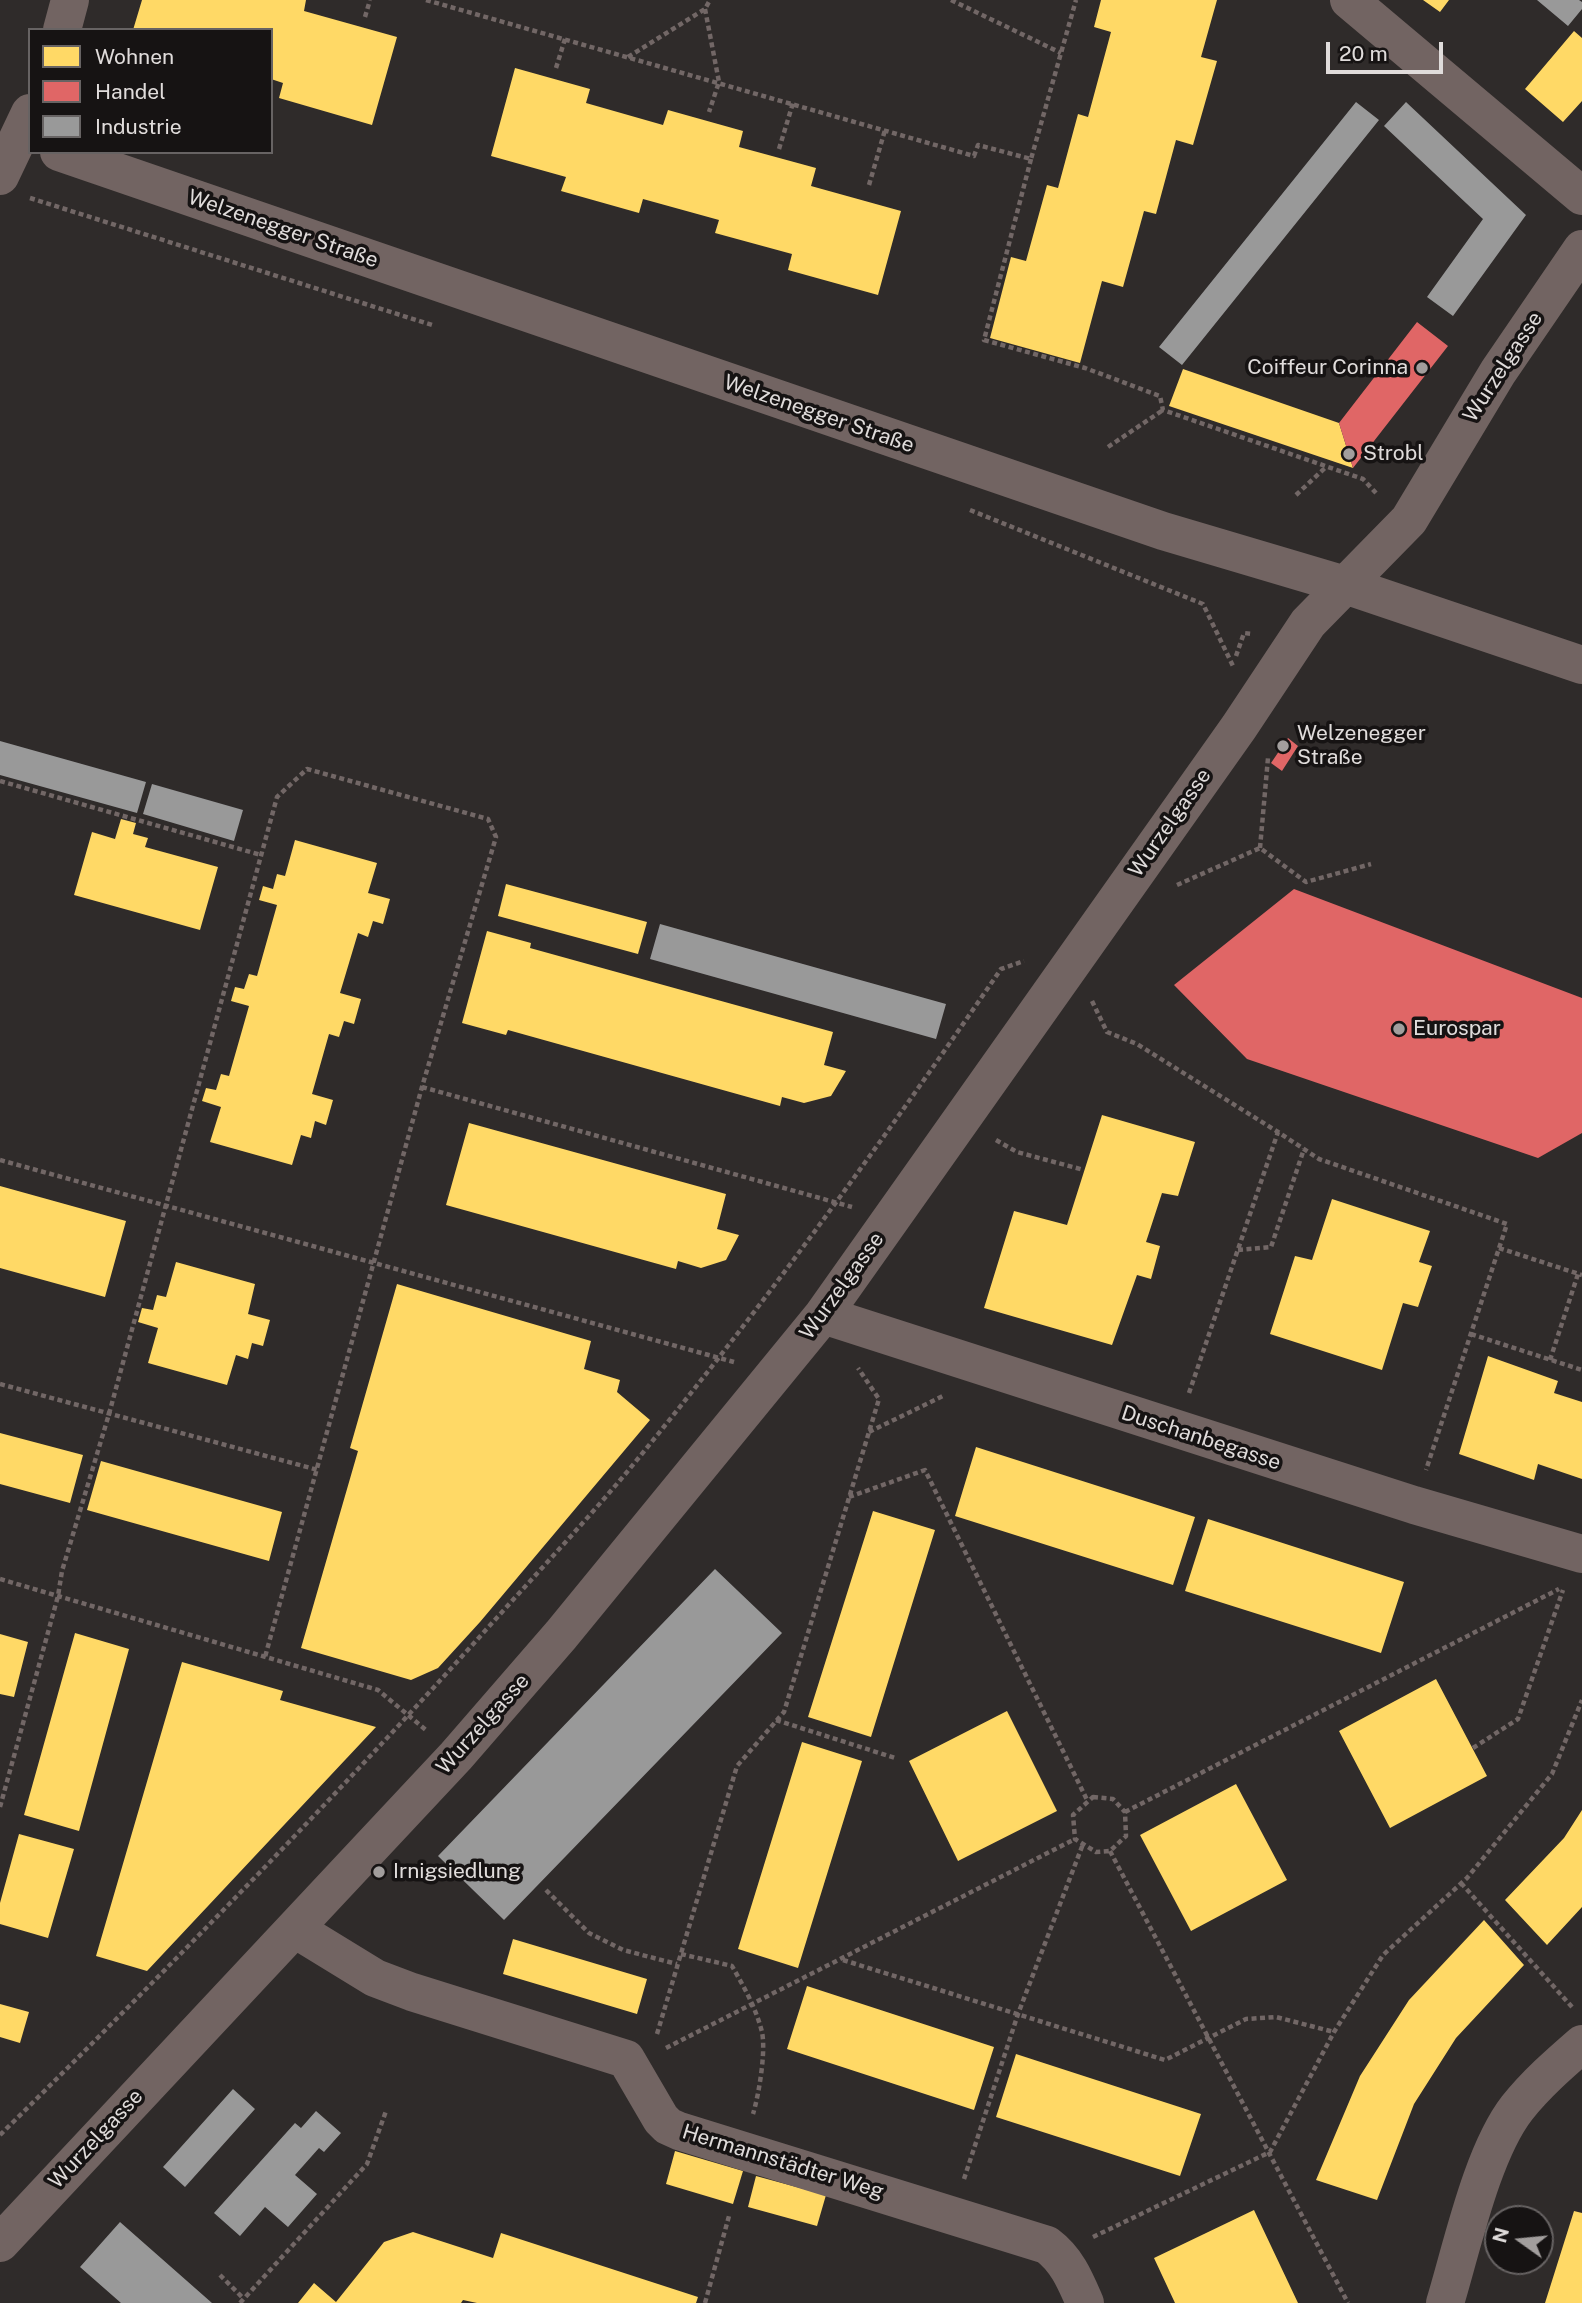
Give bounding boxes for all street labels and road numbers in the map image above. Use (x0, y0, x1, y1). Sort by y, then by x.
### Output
street label: Welzenegger Straße (185, 185, 381, 273)
street label: Wurzelgasse (1458, 307, 1548, 427)
street label: Welzenegger Straße (721, 370, 917, 458)
street label: Wurzelgasse (1123, 764, 1217, 882)
street label: Wurzelgasse (795, 1227, 889, 1345)
street label: Duschanbegasse (1118, 1400, 1284, 1476)
street label: Wurzelgasse (431, 1669, 535, 1779)
street label: Wurzelgasse (44, 2084, 148, 2194)
street label: Hermannstädter Weg (679, 2119, 887, 2205)

